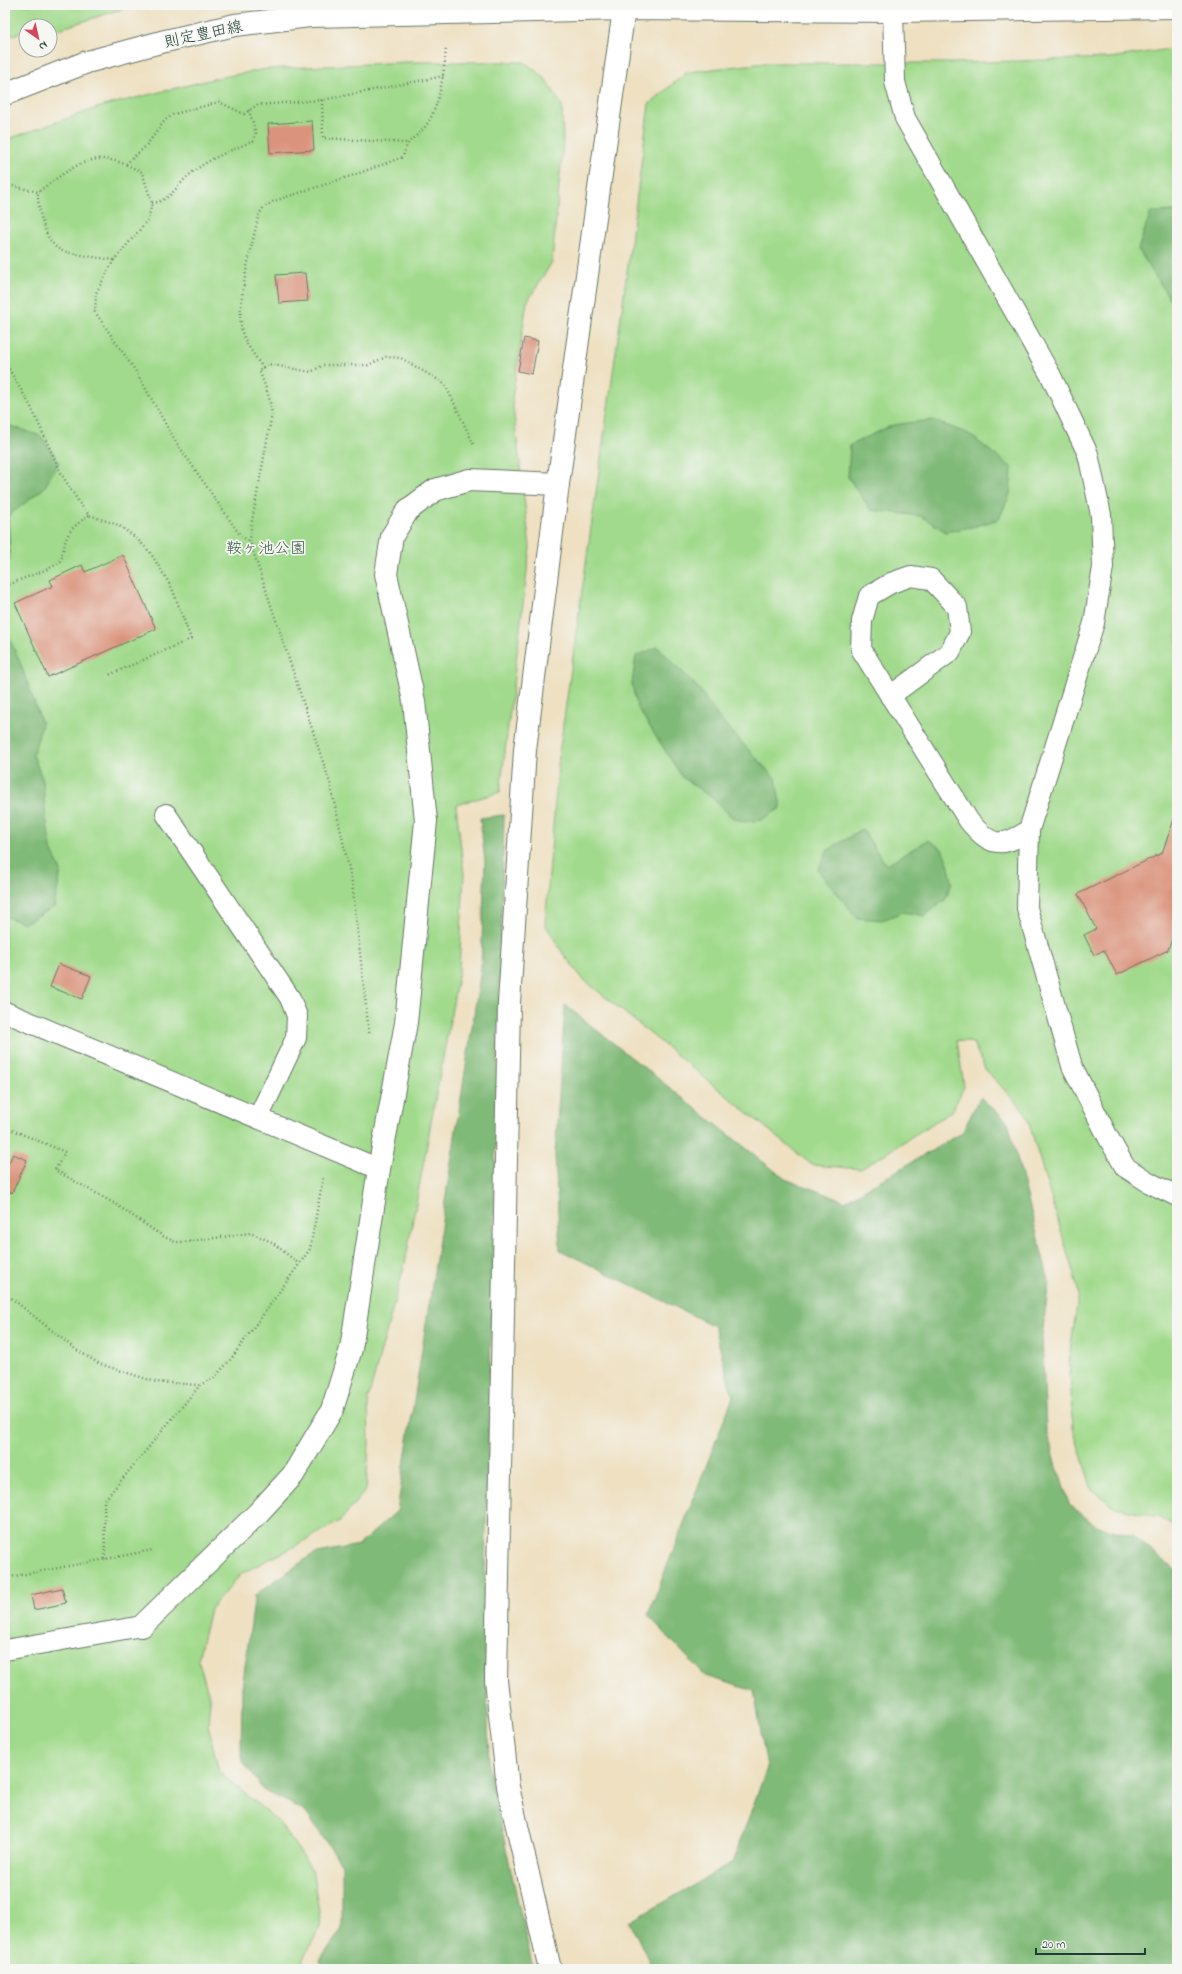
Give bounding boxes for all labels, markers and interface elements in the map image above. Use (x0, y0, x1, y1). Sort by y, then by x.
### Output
street label: 則定豊田線 (162, 15, 245, 55)
north arrow (18, 18, 58, 58)
text: N (35, 37, 51, 54)
park label: 鞍ヶ池公園 (226, 537, 306, 561)
scale bar (1036, 1930, 1145, 1956)
text: 20 m (1042, 1936, 1065, 1954)

